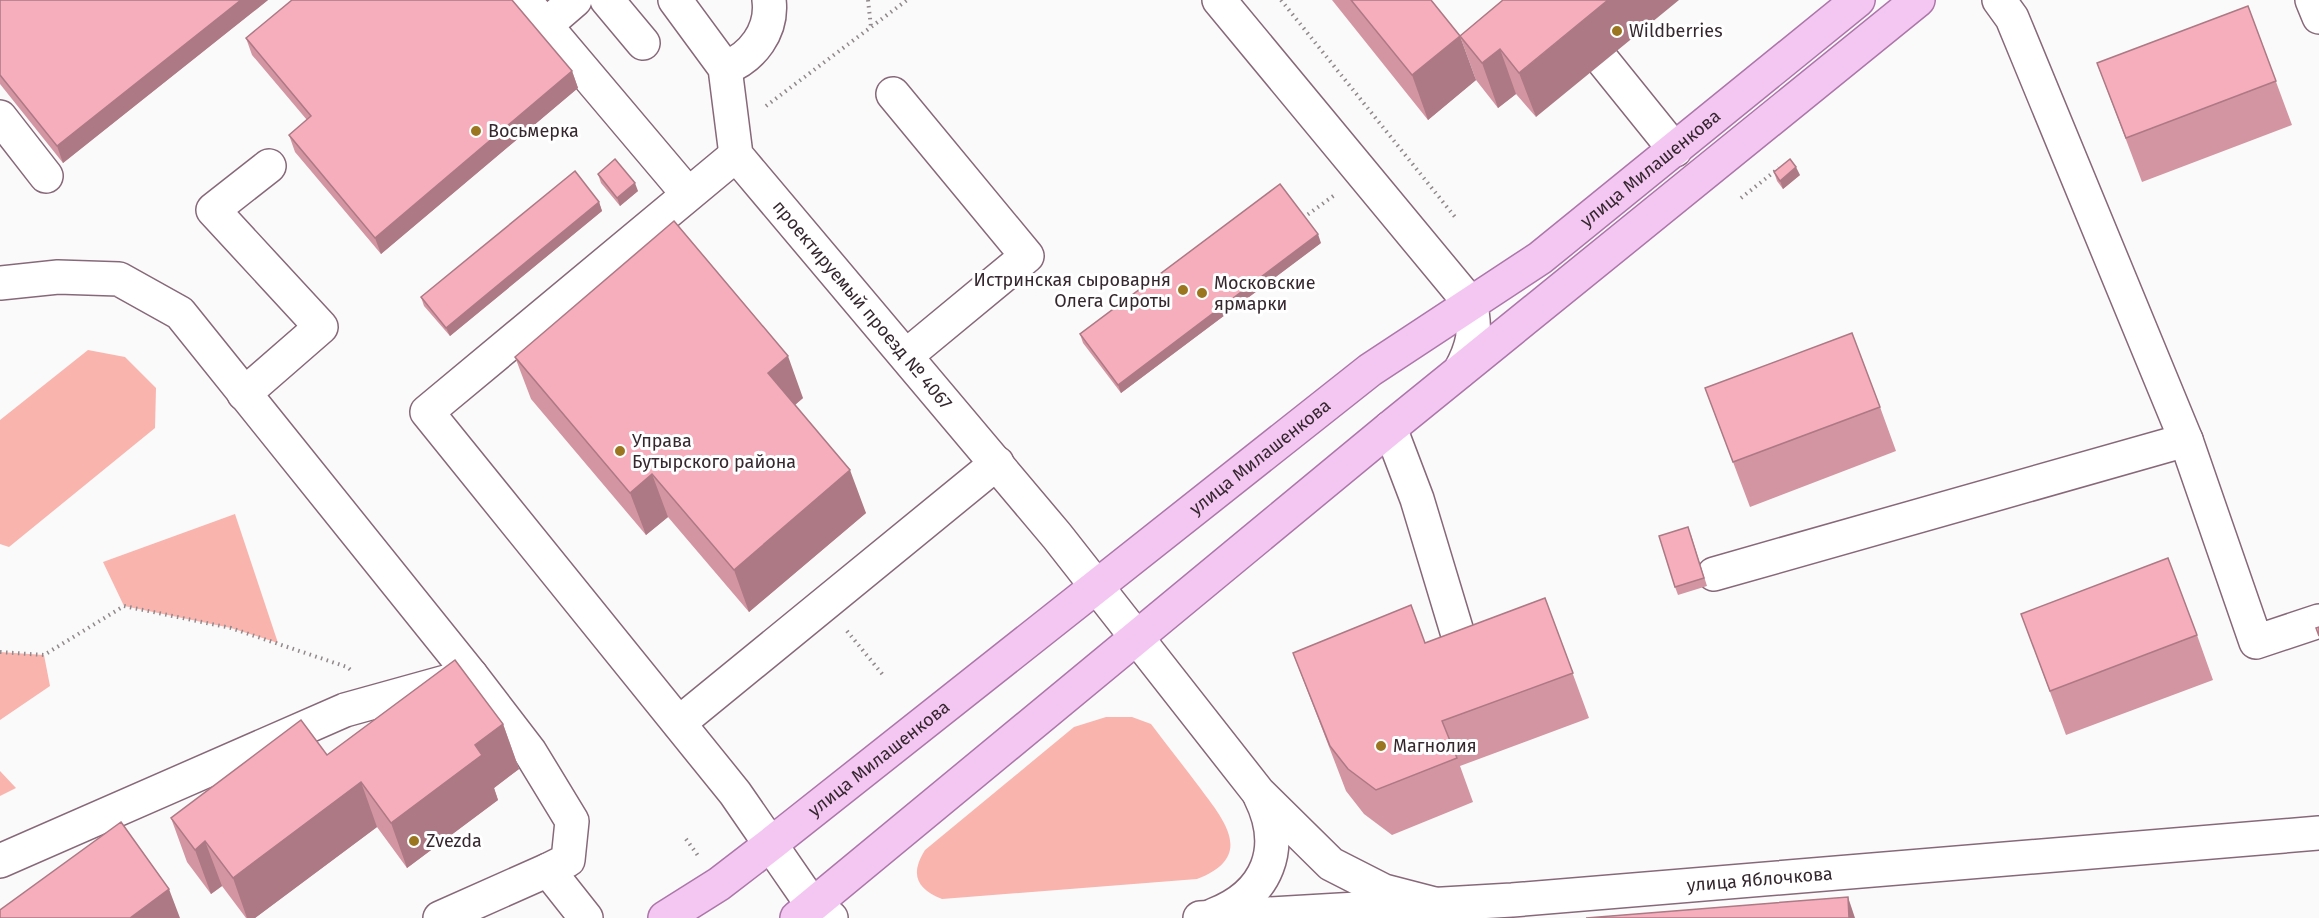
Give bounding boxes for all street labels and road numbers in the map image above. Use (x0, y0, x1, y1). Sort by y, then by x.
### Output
street label: улица Милашенкова (1576, 105, 1725, 232)
street label: проектируемый проезд № 4067 (768, 196, 957, 414)
street label: улица Милашенкова (1185, 394, 1335, 520)
street label: улица Милашенкова (804, 696, 954, 821)
street label: улица Яблочкова (1686, 862, 1834, 896)

